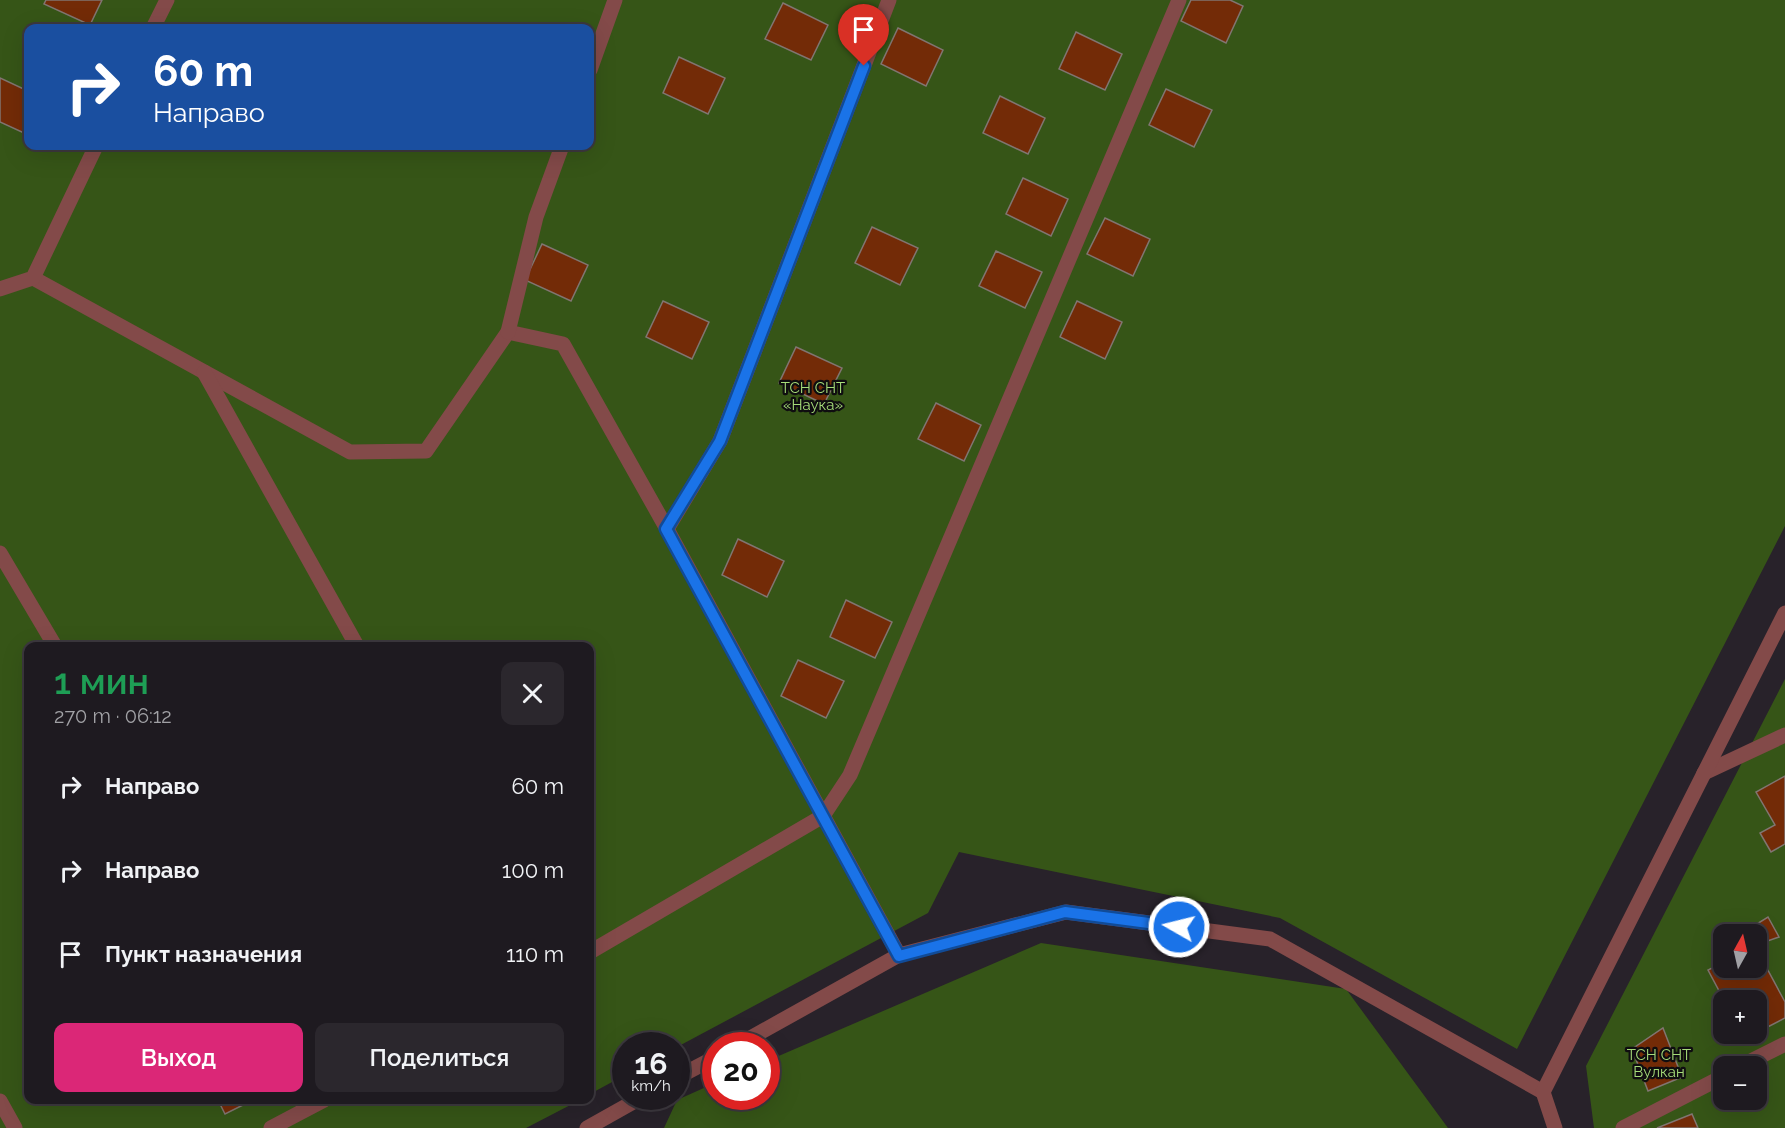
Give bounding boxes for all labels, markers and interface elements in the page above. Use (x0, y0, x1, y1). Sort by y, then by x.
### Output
pin (838, 4, 889, 66)
icon: arrive (847, 13, 880, 46)
text: 60 m (153, 47, 253, 96)
icon: right (54, 48, 132, 126)
text: Направо (153, 97, 265, 128)
park label: ТСН СНТ «Наука» (781, 379, 845, 414)
text: 1 мин (54, 660, 149, 702)
button: close (501, 662, 564, 725)
text: 270 m · 06:12 (54, 704, 172, 728)
icon: right (54, 770, 87, 803)
text: Направо (105, 773, 199, 799)
text: 60 m (511, 773, 564, 799)
icon: right (54, 854, 87, 887)
text: Направо (105, 857, 199, 883)
text: 100 m (502, 857, 564, 883)
position arrow (1147, 895, 1211, 959)
north arrow (1713, 924, 1767, 978)
map controls (1713, 924, 1767, 1110)
icon: arrive (54, 938, 87, 971)
text: Пункт назначения (105, 941, 302, 967)
text: 110 m (506, 941, 564, 967)
button: + (1713, 990, 1767, 1044)
button: Выход (54, 1023, 303, 1092)
button: Поделиться (315, 1023, 564, 1092)
speed limit sign: 20 (702, 1032, 780, 1110)
text: 16 (634, 1046, 668, 1081)
park label: ТСН СНТ Вулкан (1627, 1046, 1691, 1081)
button: − (1713, 1056, 1767, 1110)
text: km/h (631, 1077, 671, 1095)

